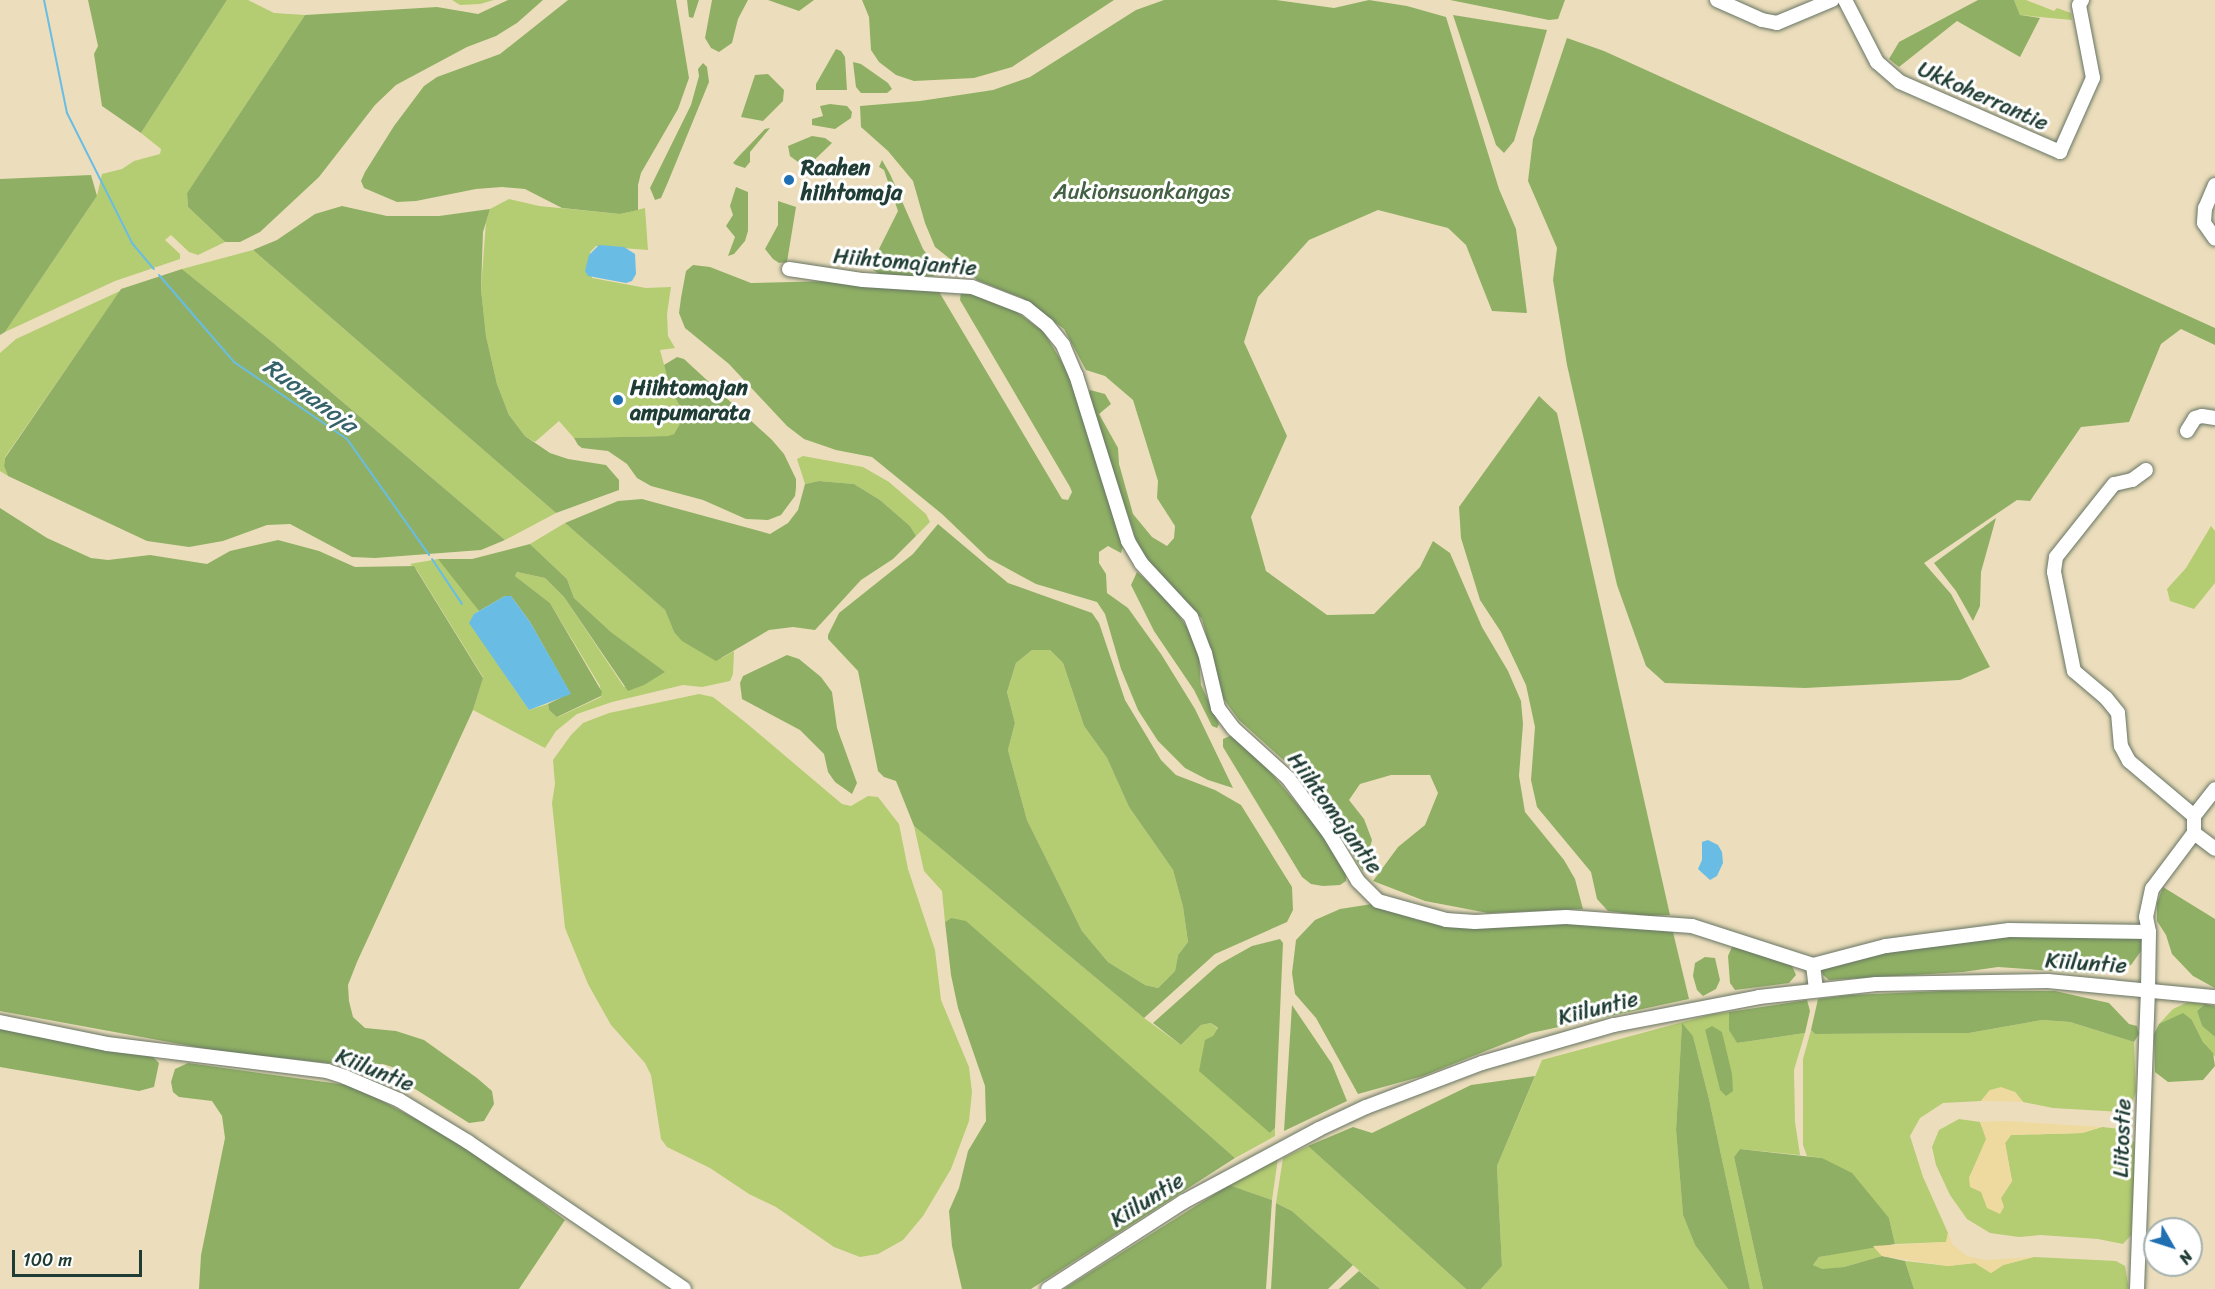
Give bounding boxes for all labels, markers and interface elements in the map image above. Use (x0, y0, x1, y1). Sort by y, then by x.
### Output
street label: Ukkoherrantie (1914, 55, 2052, 137)
place label: Raahen hiihtomaja (801, 154, 902, 206)
marker: Raahen hiihtomaja (782, 173, 796, 187)
park label: Aukionsuonkangas (1053, 179, 1231, 205)
street label: Hiihtomajantie (832, 243, 978, 281)
water label: Ruonanoja (258, 352, 362, 440)
place label: Hiihtomajan ampumarata (630, 374, 750, 426)
marker: Hiihtomajan ampumarata (611, 393, 625, 407)
street label: Hiihtomajantie (1282, 747, 1388, 879)
street label: Kiiluntie (2044, 947, 2128, 979)
street label: Kiiluntie (1555, 985, 1641, 1031)
street label: Kiiluntie (332, 1042, 418, 1098)
street label: Liitostie (2107, 1098, 2137, 1178)
street label: Kiiluntie (1105, 1167, 1189, 1233)
north arrow (2143, 1217, 2203, 1277)
scale bar (15, 1238, 146, 1276)
text: 100 m (23, 1244, 72, 1276)
text: N (2171, 1244, 2201, 1271)

